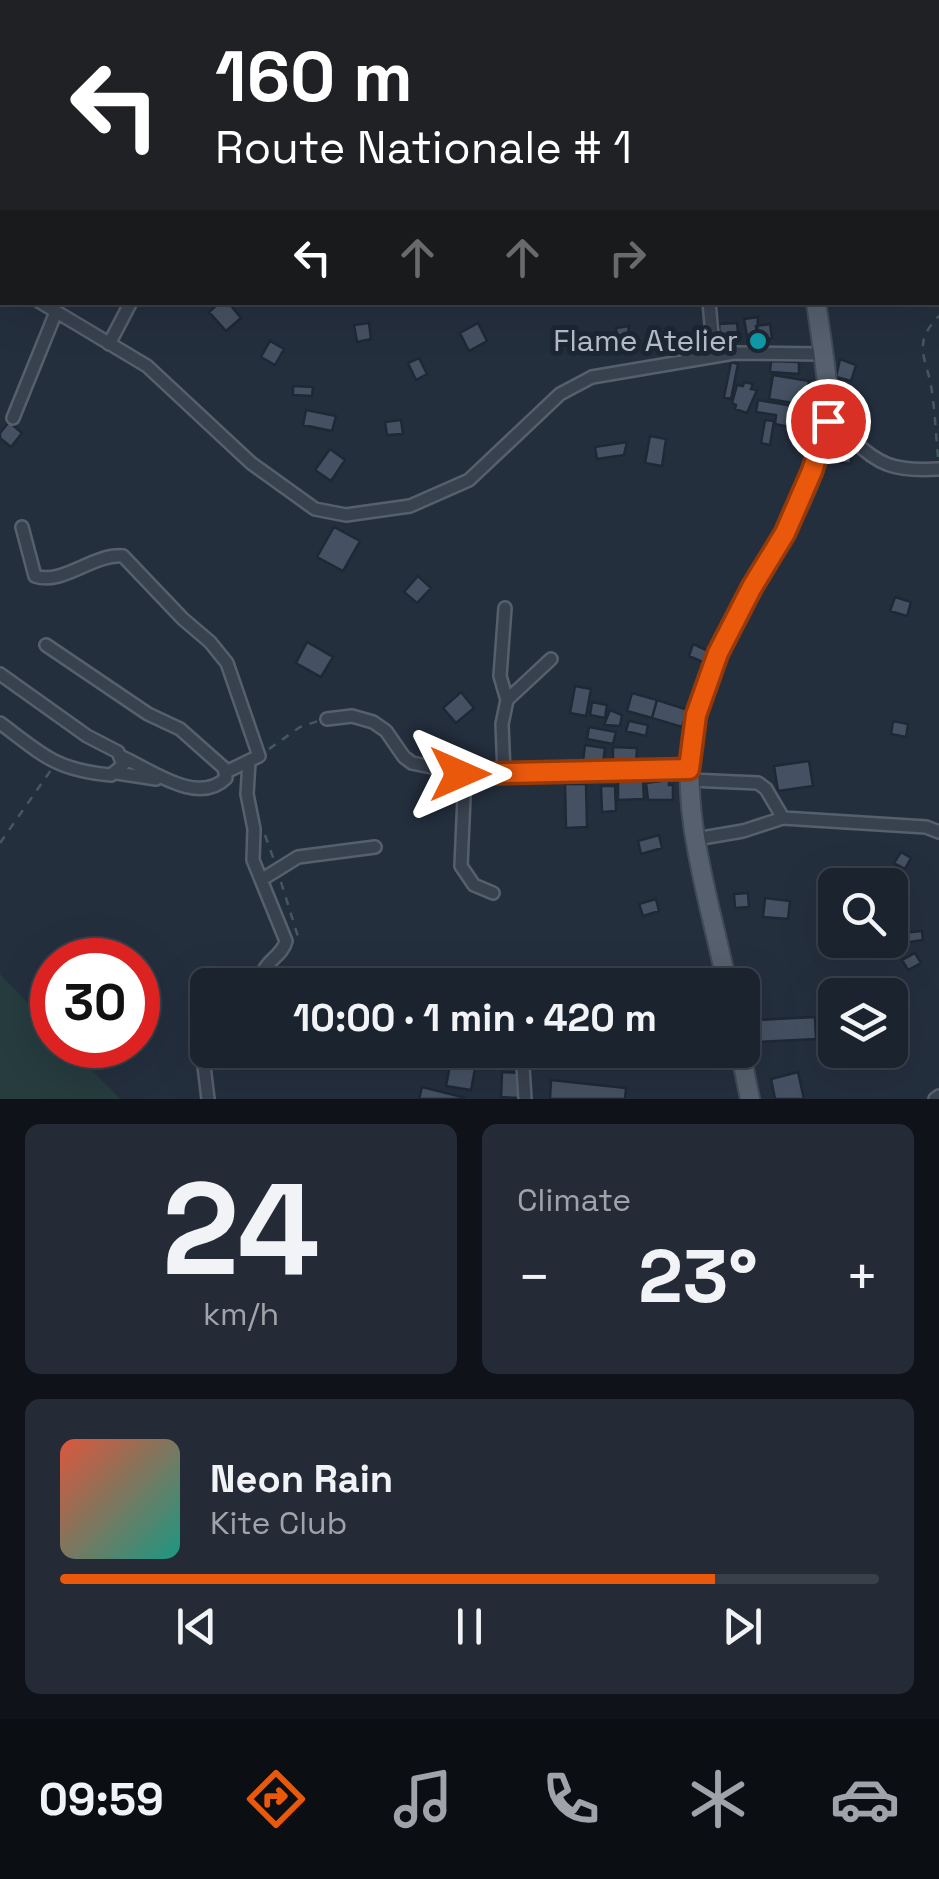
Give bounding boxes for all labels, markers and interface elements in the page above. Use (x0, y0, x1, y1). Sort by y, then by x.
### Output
text: 160 m (215, 32, 413, 121)
icon: left (50, 40, 180, 170)
text: Route Nationale # 1 (215, 119, 632, 176)
icon: left (285, 230, 340, 285)
icon: ahead (390, 230, 445, 285)
icon: ahead (495, 230, 550, 285)
icon: right (600, 230, 655, 285)
place label: Flame Atelier (553, 321, 738, 360)
marker: Flame Atelier (747, 330, 769, 352)
pin (786, 379, 871, 464)
icon: arrive (801, 394, 856, 449)
position arrow (408, 722, 512, 826)
map controls (818, 868, 908, 1068)
button: search (818, 868, 908, 958)
speed limit sign: 30 (30, 938, 160, 1068)
button: layers (818, 978, 908, 1068)
text: 10:00 · 1 min · 420 m (293, 994, 657, 1042)
text: 24 (162, 1146, 320, 1312)
text: Climate (517, 1180, 631, 1220)
text: 23° (638, 1228, 758, 1324)
text: − (517, 1242, 551, 1312)
text: + (845, 1242, 879, 1312)
text: km/h (203, 1294, 279, 1334)
text: Neon Rain (210, 1455, 393, 1503)
text: Kite Club (210, 1503, 347, 1543)
icon: previous (169, 1599, 224, 1654)
icon: pause (442, 1599, 497, 1654)
icon: next (715, 1599, 770, 1654)
icon: directions (241, 1764, 311, 1834)
icon: music (388, 1764, 458, 1834)
icon: phone (536, 1764, 606, 1834)
icon: climate (683, 1764, 753, 1834)
icon: car (830, 1764, 900, 1834)
text: 09:59 (39, 1771, 164, 1828)

